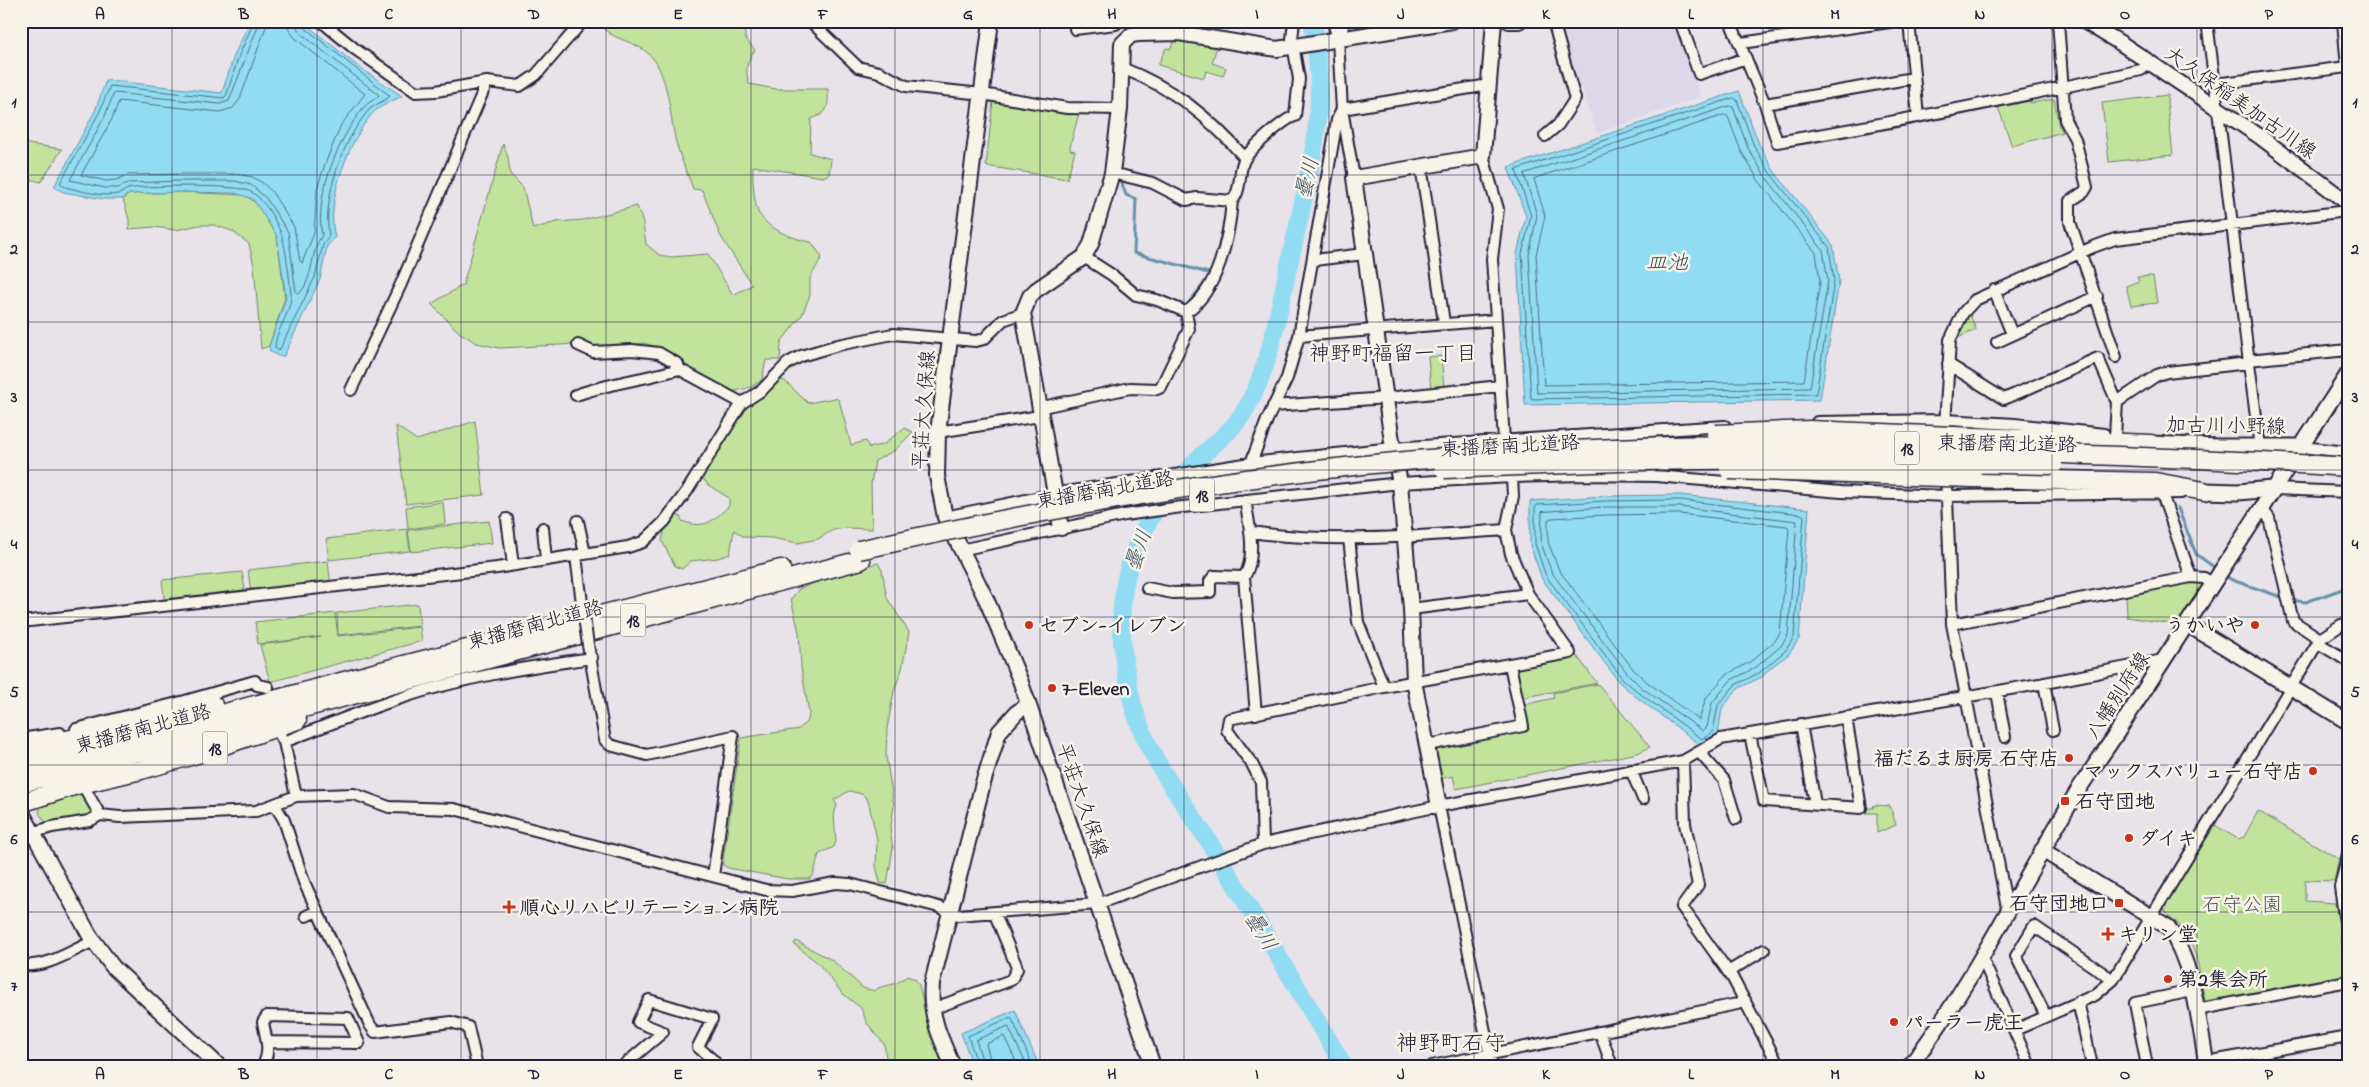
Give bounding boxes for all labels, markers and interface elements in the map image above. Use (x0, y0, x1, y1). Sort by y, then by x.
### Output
text: A (95, 3, 105, 27)
text: B (238, 3, 250, 27)
text: C (385, 3, 394, 27)
text: D (527, 3, 540, 27)
text: E (673, 3, 683, 27)
text: F (817, 3, 829, 27)
text: G (963, 3, 973, 27)
text: H (1107, 3, 1117, 27)
text: I (1255, 3, 1259, 27)
text: J (1397, 3, 1405, 27)
text: K (1542, 3, 1551, 27)
text: L (1688, 3, 1695, 27)
text: M (1830, 3, 1840, 27)
text: N (1975, 3, 1986, 27)
text: O (2120, 3, 2131, 27)
text: P (2265, 3, 2274, 27)
street label: 大久保稲美加古川線 (2158, 41, 2322, 168)
text: 1 (11, 91, 17, 115)
text: 1 (2352, 91, 2358, 115)
water label: 曇川 (1290, 155, 1328, 202)
text: 2 (9, 238, 18, 262)
text: 2 (2350, 238, 2359, 262)
water label: 皿池 (1646, 249, 1689, 279)
district label: 神野町福留一丁目 (1309, 340, 1477, 370)
street label: 平荘大久保線 (907, 349, 944, 471)
text: 3 (10, 386, 18, 410)
text: 3 (2351, 386, 2359, 410)
street label: 加古川小野線 (2166, 412, 2286, 443)
street label: 東播磨南北道路 (1439, 429, 1581, 466)
street label: 東播磨南北道路 (1937, 430, 2077, 461)
road number: 18 (1894, 432, 1920, 464)
street label: 東播磨南北道路 (1034, 465, 1177, 518)
road number: 18 (1190, 478, 1214, 512)
water label: 曇川 (1119, 526, 1161, 576)
text: 4 (10, 533, 18, 557)
text: 4 (2351, 533, 2359, 557)
street label: 東播磨南北道路 (464, 594, 607, 659)
road number: 18 (620, 604, 646, 636)
place label: セブン-イレブン (1039, 613, 1187, 642)
place label: うかいや (2165, 613, 2245, 642)
marker: セブン-イレブン (1023, 619, 1035, 631)
marker: うかいや (2249, 619, 2261, 631)
street label: 八幡別府線 (2080, 647, 2158, 746)
place label: 7-Eleven (1062, 676, 1129, 705)
text: 5 (9, 681, 19, 705)
text: 5 (2350, 681, 2360, 705)
marker: 7-Eleven (1046, 682, 1058, 694)
street label: 東播磨南北道路 (72, 698, 215, 763)
road number: 18 (202, 731, 228, 764)
street label: 平荘大久保線 (1047, 739, 1114, 862)
place label: 福だるま厨房 石守店 (1874, 746, 2059, 775)
marker: 福だるま厨房 石守店 (2063, 752, 2075, 764)
place label: マックスバリュー石守店 (2083, 759, 2303, 788)
marker: マックスバリュー石守店 (2307, 765, 2319, 777)
place label: 石守団地 (2075, 789, 2155, 818)
marker: 石守団地 (2059, 795, 2071, 807)
place label: ダイキ (2139, 826, 2197, 855)
text: 6 (9, 828, 18, 852)
text: 6 (2350, 828, 2359, 852)
marker: ダイキ (2123, 832, 2135, 844)
place label: 石守団地口 (2009, 891, 2109, 920)
park label: 石守公園 (2202, 892, 2282, 921)
place label: 順心リハビリテーション病院 (520, 895, 779, 924)
marker: 石守団地口 (2113, 897, 2125, 909)
marker: 順心リハビリテーション病院 (502, 900, 516, 914)
water label: 曇川 (1235, 906, 1283, 958)
place label: キリン堂 (2118, 922, 2198, 951)
marker: キリン堂 (2102, 928, 2114, 940)
place label: 第2集会所 (2178, 967, 2268, 996)
marker: 第2集会所 (2162, 973, 2174, 985)
text: 7 (11, 975, 18, 999)
text: 7 (2352, 975, 2359, 999)
place label: パーラー虎王 (1904, 1010, 2024, 1039)
marker: パーラー虎王 (1888, 1016, 1900, 1028)
district label: 神野町石守 (1396, 1029, 1506, 1061)
text: A (95, 1063, 105, 1087)
text: B (238, 1063, 250, 1087)
text: C (385, 1063, 394, 1087)
text: D (527, 1063, 540, 1087)
text: E (673, 1063, 683, 1087)
text: F (817, 1063, 829, 1087)
text: G (963, 1063, 973, 1087)
text: H (1107, 1063, 1117, 1087)
text: I (1255, 1063, 1259, 1087)
text: J (1397, 1063, 1405, 1087)
text: K (1542, 1063, 1551, 1087)
text: L (1688, 1063, 1695, 1087)
text: M (1830, 1063, 1840, 1087)
text: N (1975, 1063, 1986, 1087)
text: O (2120, 1063, 2131, 1087)
text: P (2265, 1063, 2274, 1087)

